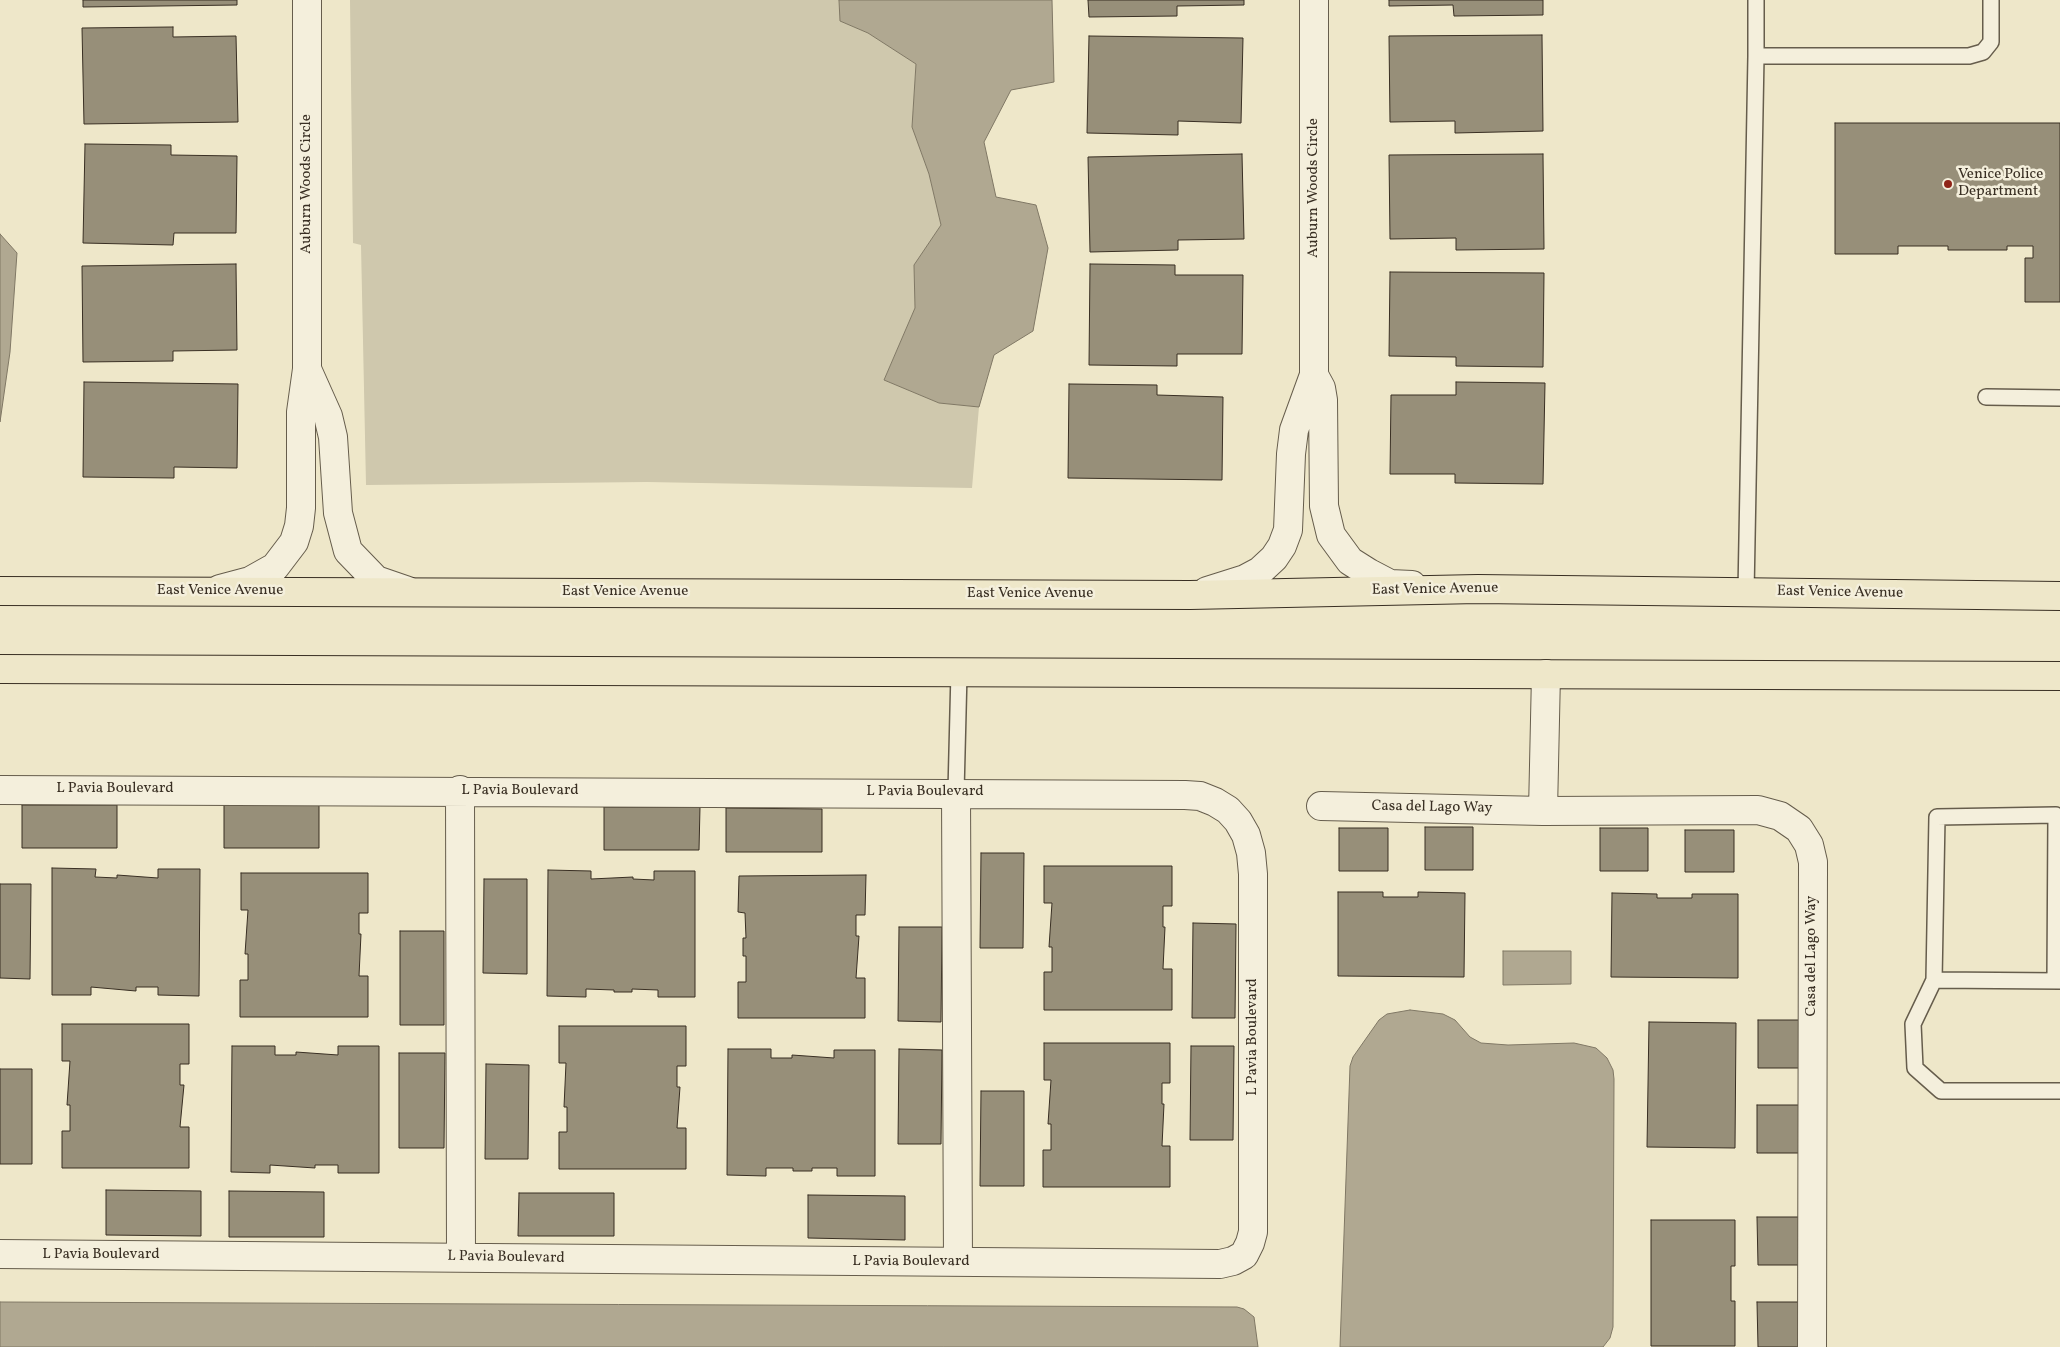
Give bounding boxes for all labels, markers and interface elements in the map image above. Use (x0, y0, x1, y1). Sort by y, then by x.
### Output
street label: Auburn Woods Circle (298, 114, 316, 254)
street label: Auburn Woods Circle (1305, 118, 1323, 258)
place label: Venice Police Department (1958, 166, 2043, 201)
marker: Venice Police Department (1942, 178, 1954, 190)
street label: East Venice Avenue (1372, 580, 1498, 600)
street label: East Venice Avenue (157, 582, 283, 600)
street label: East Venice Avenue (562, 583, 688, 601)
street label: East Venice Avenue (1777, 583, 1903, 603)
street label: East Venice Avenue (967, 585, 1093, 603)
street label: L Pavia Boulevard (56, 780, 174, 798)
street label: L Pavia Boulevard (461, 782, 579, 800)
street label: L Pavia Boulevard (866, 783, 984, 801)
street label: Casa del Lago Way (1371, 798, 1493, 818)
street label: Casa del Lago Way (1803, 896, 1821, 1016)
street label: L Pavia Boulevard (1244, 978, 1262, 1096)
street label: L Pavia Boulevard (42, 1246, 160, 1264)
street label: L Pavia Boulevard (447, 1248, 565, 1268)
street label: L Pavia Boulevard (852, 1253, 970, 1271)

